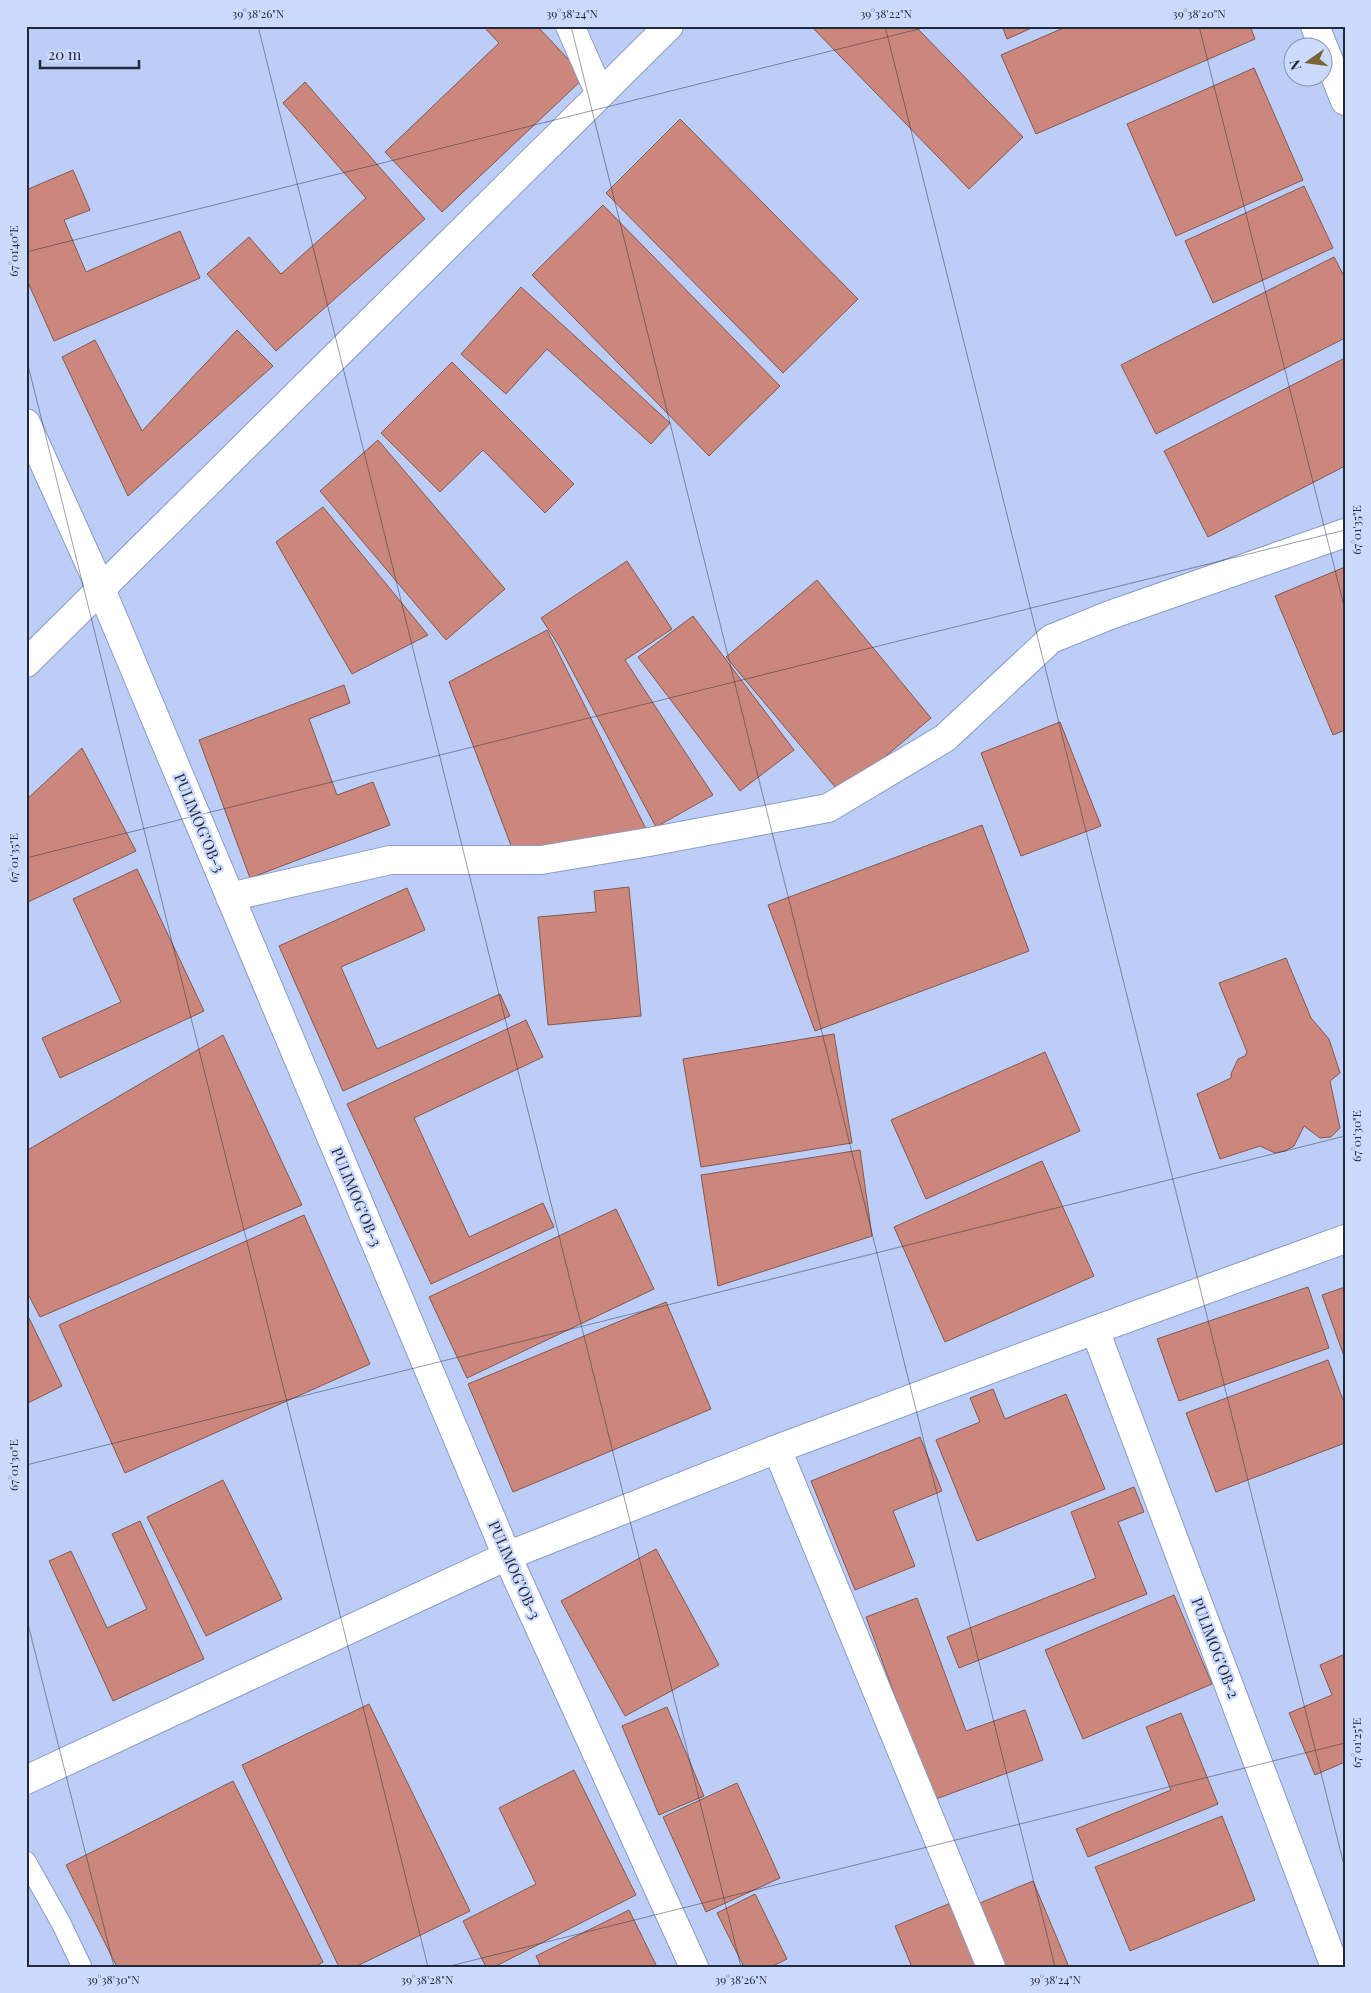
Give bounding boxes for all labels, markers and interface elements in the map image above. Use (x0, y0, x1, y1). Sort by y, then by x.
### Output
text: 39°38'26"N (232, 5, 285, 21)
text: 39°38'24"N (546, 5, 599, 21)
text: 39°38'22"N (860, 5, 913, 21)
text: 39°38'20"N (1172, 5, 1226, 21)
scale bar (40, 38, 139, 70)
north arrow (1284, 38, 1334, 88)
text: 20 m (48, 44, 82, 64)
text: N (1284, 58, 1305, 72)
text: 67°01'40"E (5, 225, 21, 277)
text: 67°01'35"E (1348, 505, 1364, 555)
street label: PULIMOG’OB-3 (170, 770, 230, 875)
text: 67°01'35"E (5, 833, 21, 883)
text: 67°01'30"E (1348, 1110, 1364, 1162)
street label: PULIMOG’OB-3 (327, 1144, 387, 1249)
text: 67°01'30"E (5, 1439, 21, 1491)
street label: PULIMOG’OB-3 (484, 1517, 546, 1622)
street label: PULIMOG’OB-2 (1188, 1594, 1244, 1701)
text: 67°01'25"E (1348, 1718, 1364, 1768)
text: 39°38'30"N (86, 1971, 140, 1987)
text: 39°38'28"N (401, 1971, 454, 1987)
text: 39°38'26"N (715, 1971, 768, 1987)
text: 39°38'24"N (1029, 1971, 1082, 1987)

